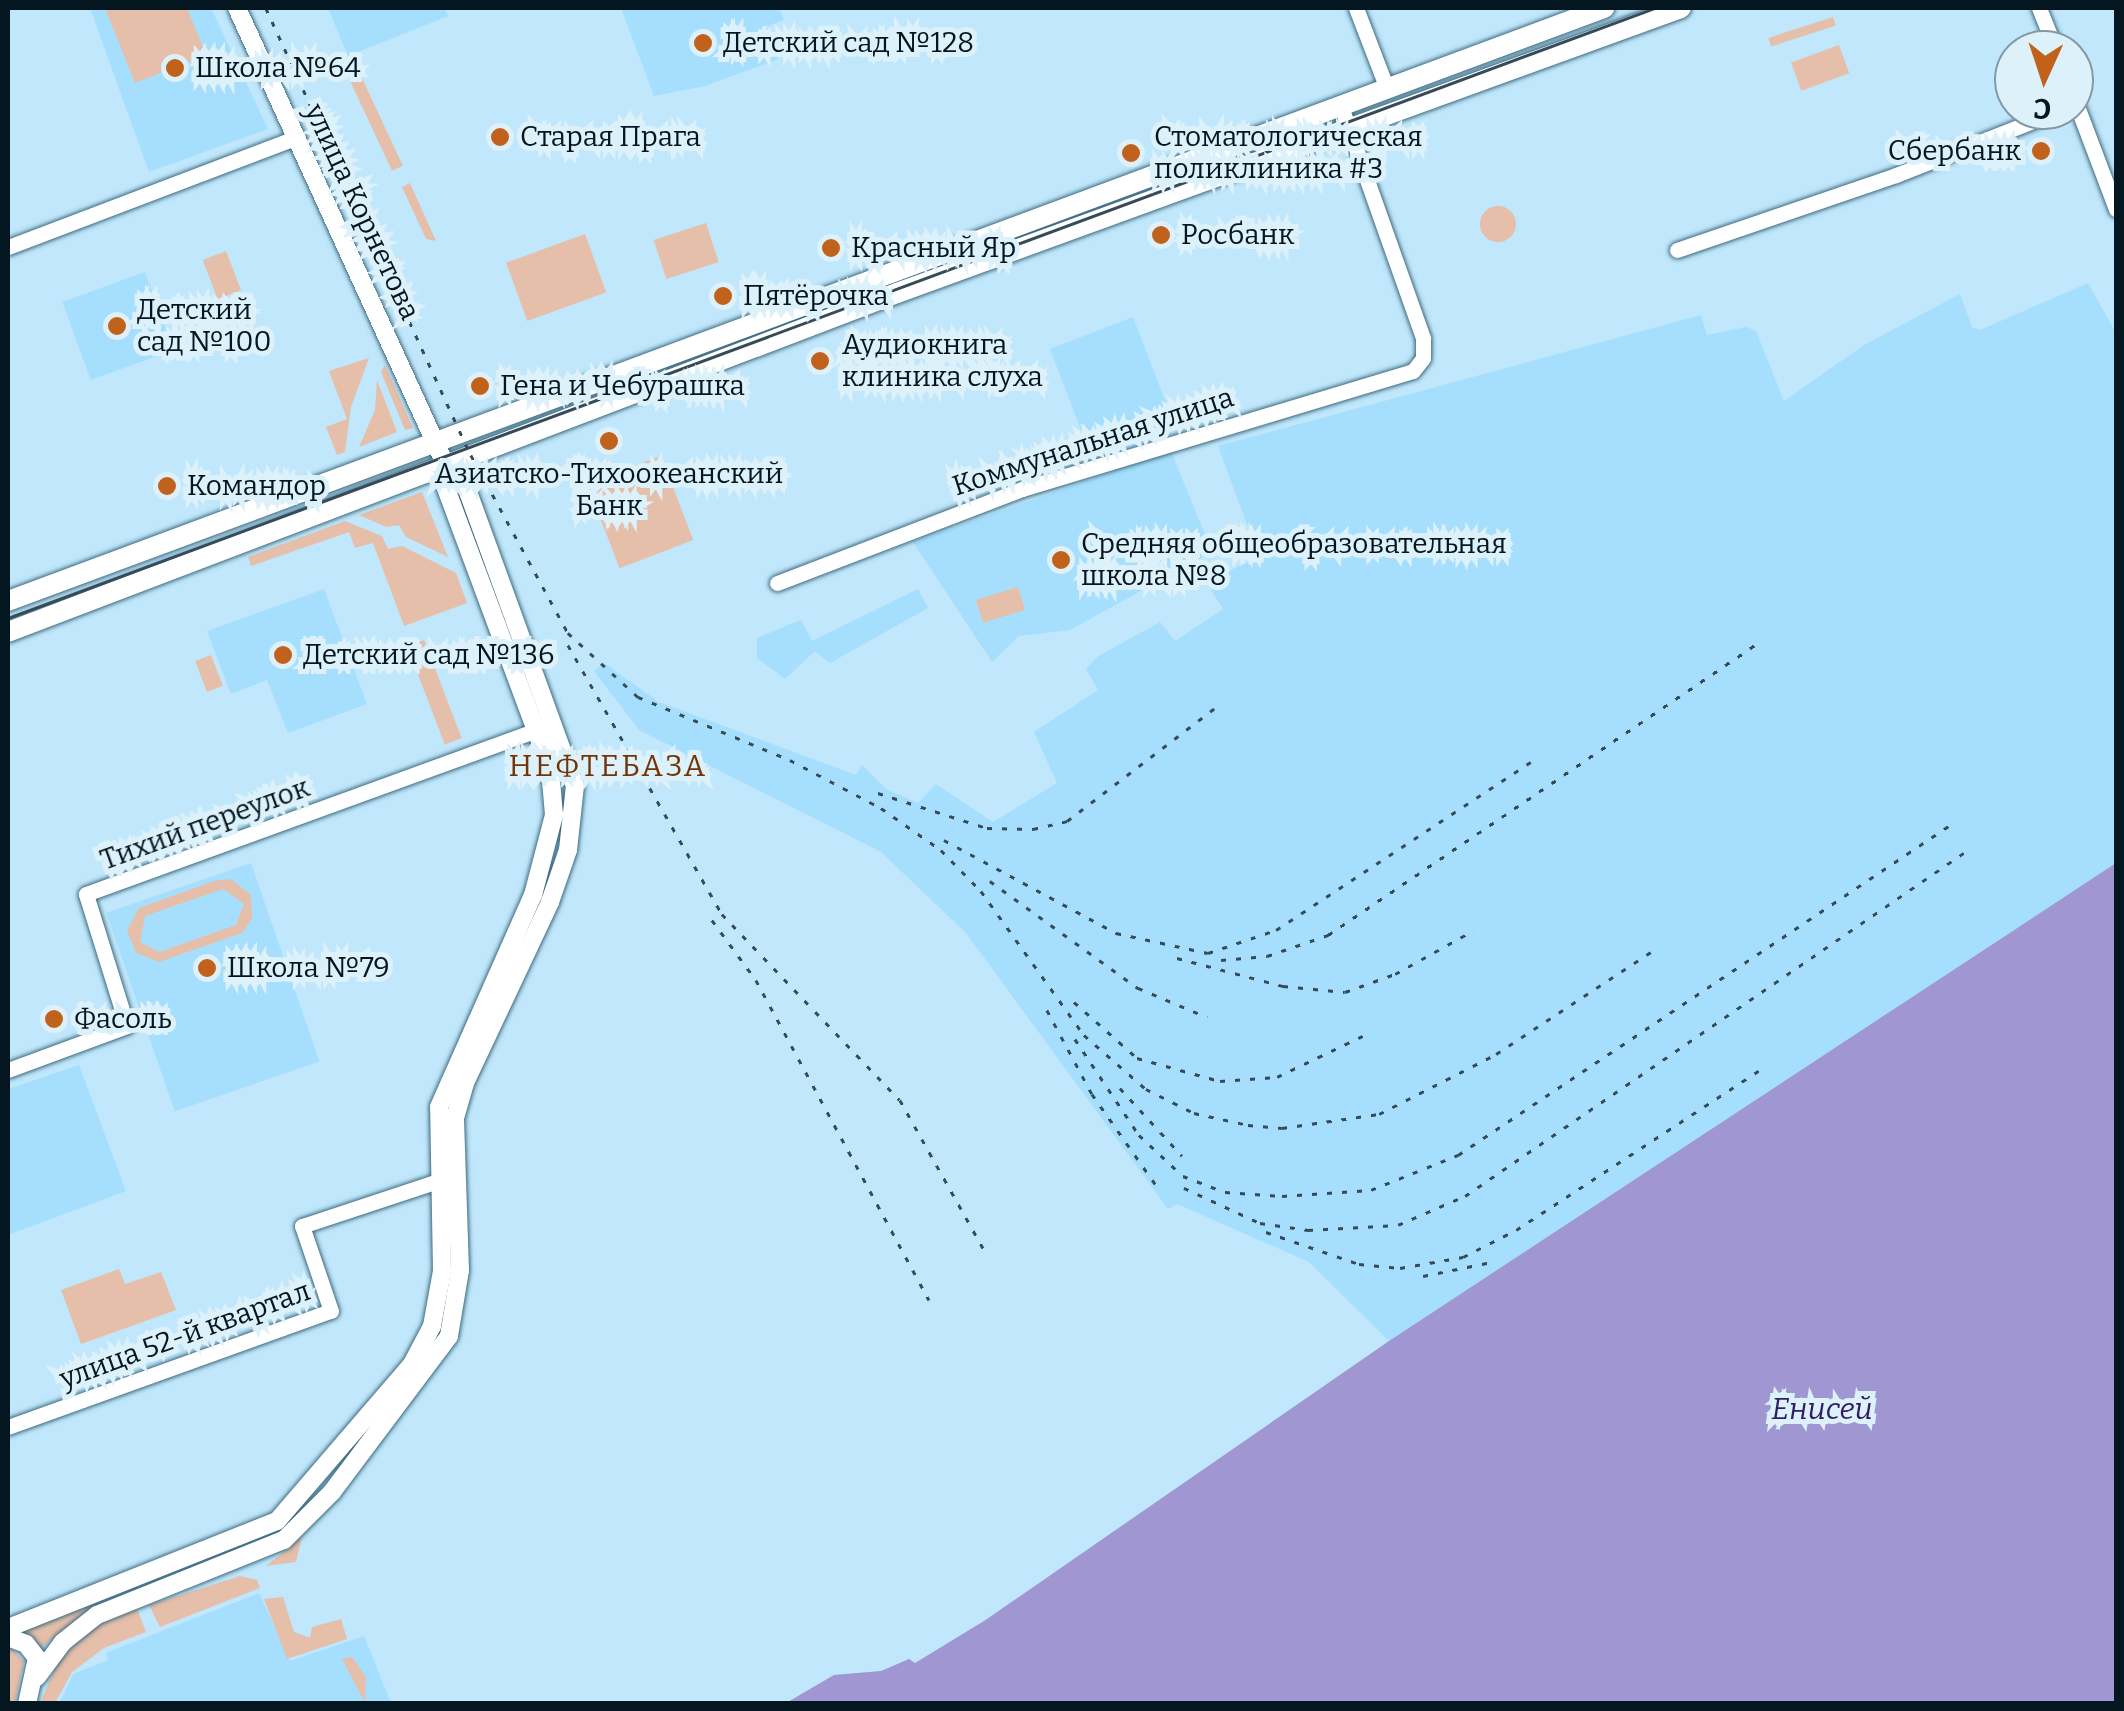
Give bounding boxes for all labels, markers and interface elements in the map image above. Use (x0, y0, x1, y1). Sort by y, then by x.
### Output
place label: Детский сад №128 (723, 26, 974, 60)
north arrow (1994, 30, 2094, 130)
marker: Детский сад №128 (692, 32, 714, 54)
place label: Школа №64 (195, 51, 361, 85)
marker: Школа №64 (164, 57, 186, 79)
text: С (2033, 92, 2052, 125)
street label: улица Корнетова (297, 99, 427, 325)
place label: Старая Прага (520, 120, 701, 154)
place label: Стоматологическая поликлиника #3 (1154, 120, 1422, 186)
marker: Старая Прага (489, 126, 511, 148)
place label: Сбербанк (1888, 134, 2021, 168)
marker: Стоматологическая поликлиника #3 (1118, 140, 1144, 166)
marker: Сбербанк (2030, 140, 2052, 162)
place label: Росбанк (1181, 218, 1294, 252)
marker: Росбанк (1150, 224, 1172, 246)
place label: Красный Яр (851, 231, 1016, 265)
marker: Красный Яр (820, 237, 842, 259)
place label: Пятёрочка (743, 279, 888, 313)
marker: Пятёрочка (712, 285, 734, 307)
place label: Детский сад №100 (137, 293, 271, 359)
marker: Детский сад №100 (106, 315, 128, 337)
place label: Аудиокнига клиника слуха (842, 328, 1043, 394)
marker: Аудиокнига клиника слуха (807, 348, 833, 374)
place label: Гена и Чебурашка (500, 369, 745, 403)
marker: Гена и Чебурашка (469, 375, 491, 397)
street label: Коммунальная улица (948, 381, 1238, 503)
marker: Азиатско-Тихоокеанский Банк (598, 430, 620, 452)
place label: Азиатско-Тихоокеанский Банк (435, 457, 783, 523)
place label: Командор (187, 469, 326, 503)
marker: Командор (156, 475, 178, 497)
place label: Средняя общеобразовательная школа №8 (1081, 527, 1507, 593)
marker: Средняя общеобразовательная школа №8 (1050, 549, 1072, 571)
place label: Детский сад №136 (303, 638, 554, 672)
marker: Детский сад №136 (272, 644, 294, 666)
district label: НЕФТЕБАЗА (508, 748, 708, 784)
street label: Тихий переулок (96, 771, 314, 877)
place label: Школа №79 (227, 951, 390, 985)
marker: Школа №79 (196, 957, 218, 979)
place label: Фасоль (74, 1002, 172, 1036)
marker: Фасоль (43, 1008, 65, 1030)
street label: улица 52-й квартал (55, 1274, 315, 1396)
water label: Енисей (1771, 1391, 1873, 1427)

